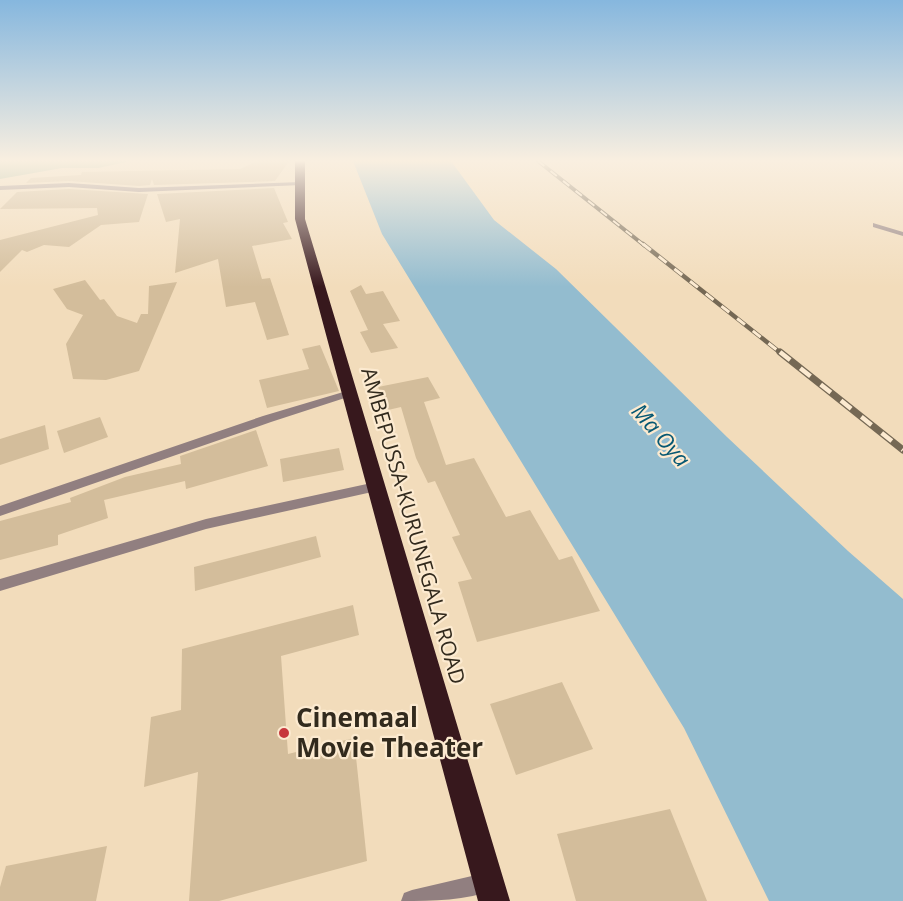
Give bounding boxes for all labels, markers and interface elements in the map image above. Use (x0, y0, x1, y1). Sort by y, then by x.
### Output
street label: AMBEPUSSA-KURUNEGALA ROAD (355, 364, 473, 687)
water label: Ma Oya (626, 396, 698, 472)
place label: Cinemaal Movie Theater (296, 699, 483, 765)
marker: Cinemaal Movie Theater (277, 726, 291, 740)

